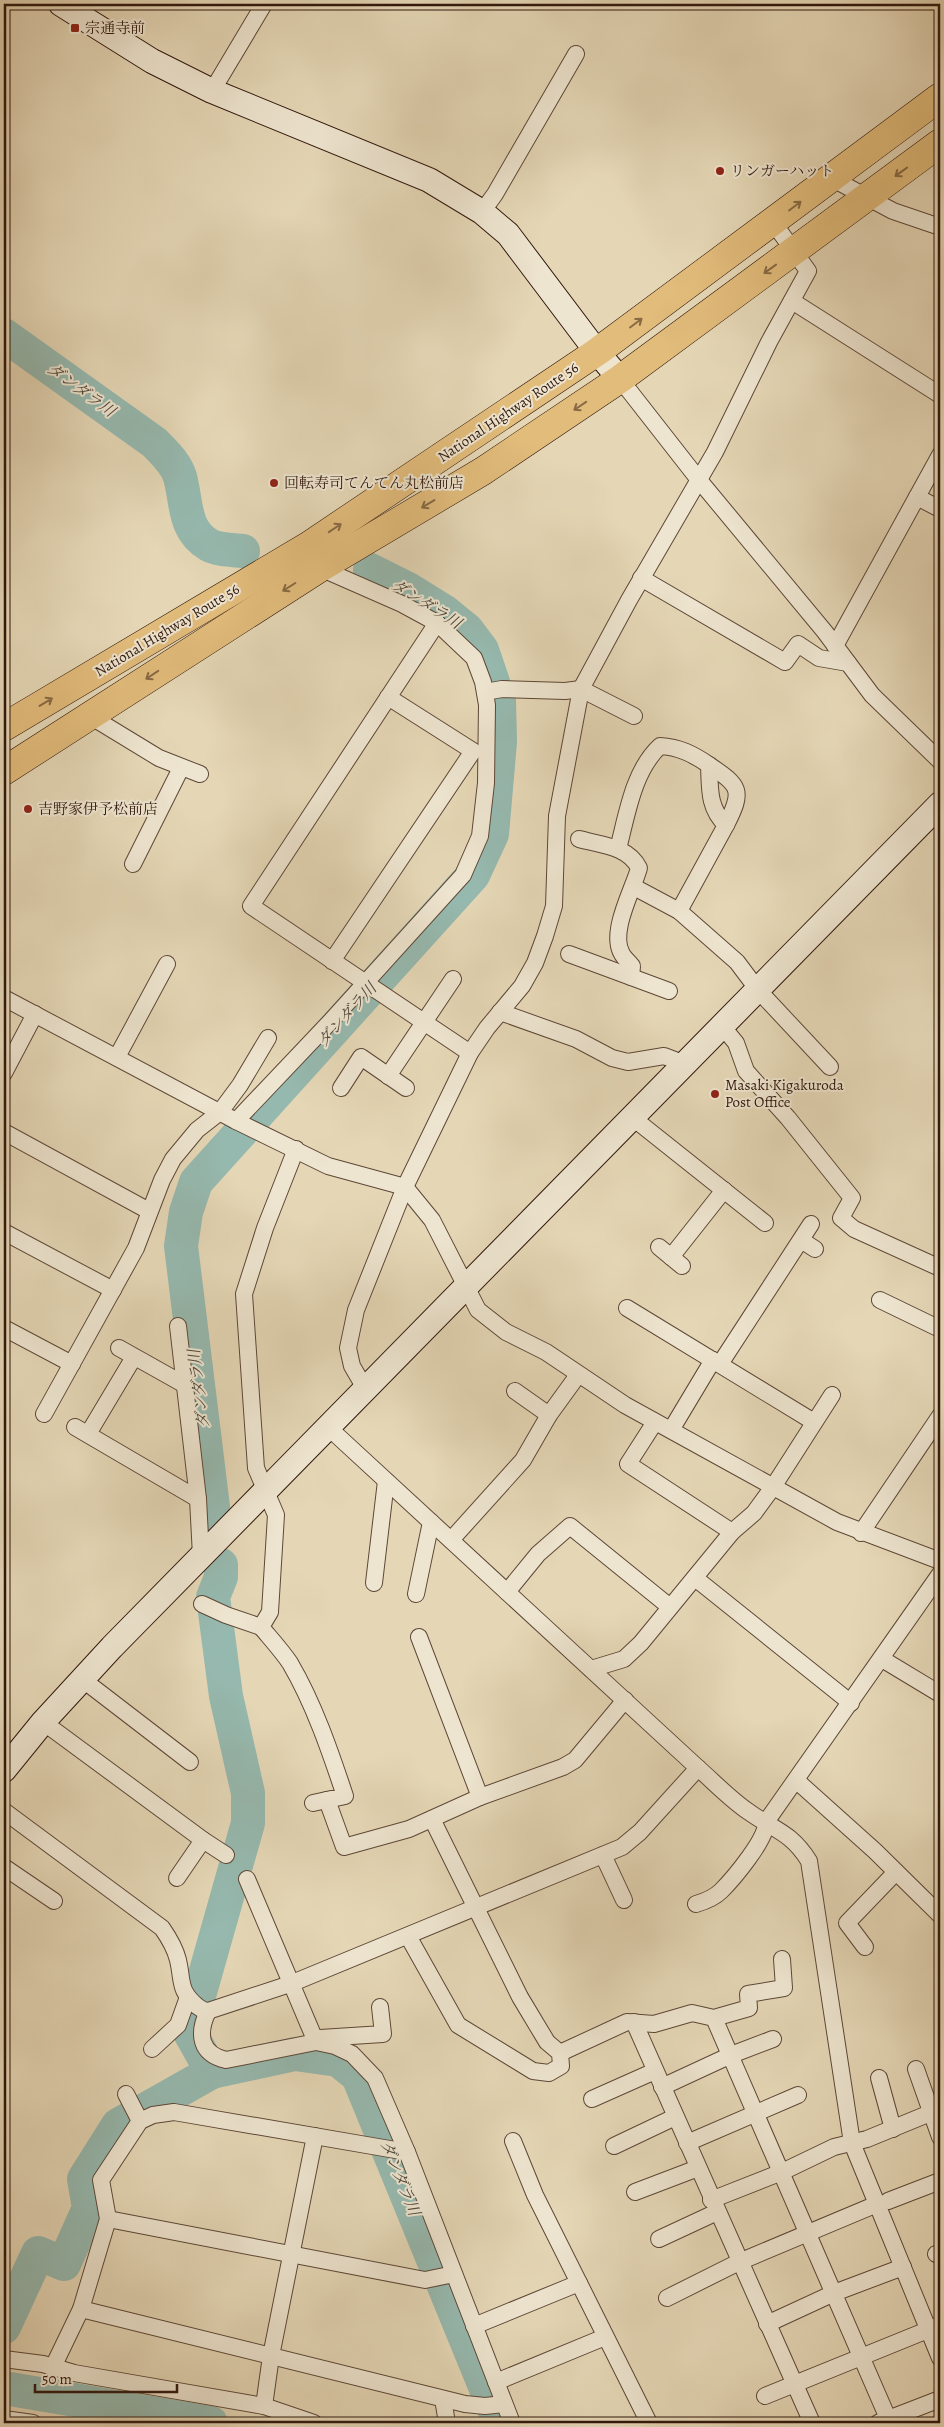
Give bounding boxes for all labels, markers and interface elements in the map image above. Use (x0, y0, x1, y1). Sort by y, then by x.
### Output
place label: 宗通寺前 (85, 18, 145, 38)
marker: 宗通寺前 (69, 22, 81, 34)
place label: リンガーハット (730, 161, 834, 181)
marker: リンガーハット (714, 165, 726, 177)
one-way arrow (895, 167, 908, 178)
one-way arrow (788, 200, 801, 211)
one-way arrow (764, 263, 777, 274)
one-way arrow (629, 318, 642, 329)
street label: National Highway Route 56 (434, 357, 582, 467)
water label: ダンダラ川 (42, 358, 121, 423)
one-way arrow (573, 401, 587, 411)
place label: 回転寿司てんてん丸松前店 (284, 473, 464, 493)
marker: 回転寿司てんてん丸松前店 (268, 477, 280, 489)
one-way arrow (422, 499, 436, 509)
one-way arrow (327, 523, 341, 533)
water label: ダンダラ川 (386, 574, 467, 635)
street label: National Highway Route 56 (91, 579, 243, 681)
one-way arrow (283, 583, 297, 593)
one-way arrow (145, 669, 159, 680)
one-way arrow (38, 697, 52, 707)
place label: 吉野家伊予松前店 (38, 799, 158, 819)
marker: 吉野家伊予松前店 (22, 803, 34, 815)
water label: ダンダラ川 (312, 977, 383, 1052)
place label: Masaki Kigakuroda Post Office (725, 1075, 844, 1112)
marker: Masaki Kigakuroda Post Office (709, 1088, 721, 1100)
water label: ダンダラ川 (183, 1346, 215, 1430)
water label: ダンダラ川 (375, 2137, 426, 2221)
scale bar (35, 2362, 178, 2394)
text: 50 m (42, 2369, 72, 2389)

